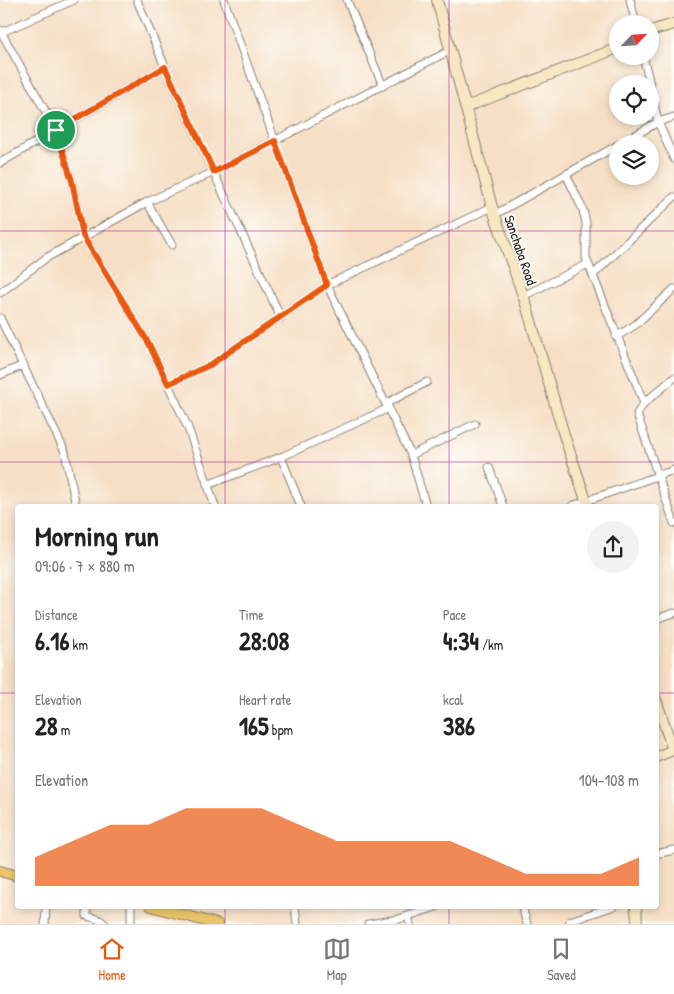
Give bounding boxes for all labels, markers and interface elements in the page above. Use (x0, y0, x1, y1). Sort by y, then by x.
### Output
north arrow (609, 15, 659, 65)
map controls (609, 15, 659, 185)
button: locate (609, 75, 659, 125)
pin (35, 109, 77, 151)
icon: arrive (42, 116, 70, 144)
button: layers (609, 135, 659, 185)
street label: Sanchaba Road (500, 213, 542, 288)
text: Morning run (35, 517, 159, 555)
button: share (587, 521, 639, 573)
text: 09:06 · 7 × 880 m (35, 555, 135, 577)
text: Distance (35, 605, 78, 624)
text: Time (239, 605, 264, 624)
text: Pace (443, 605, 466, 624)
text: 6.16 (35, 624, 69, 658)
text: 28:08 (239, 624, 289, 658)
text: 4:34 (443, 624, 479, 658)
text: km (69, 635, 88, 654)
text: /km (479, 635, 503, 654)
text: Elevation (35, 690, 82, 709)
text: Heart rate (239, 690, 291, 709)
text: kcal (443, 690, 463, 709)
text: 28 (35, 709, 58, 743)
text: 165 (239, 709, 269, 743)
text: 386 (443, 709, 475, 743)
text: m (58, 720, 70, 739)
text: bpm (269, 720, 293, 739)
text: Elevation (35, 769, 88, 791)
text: 104–108 m (579, 769, 639, 791)
tab: Home (98, 935, 126, 984)
tab: Map (323, 935, 351, 984)
tab: Saved (547, 935, 576, 984)

